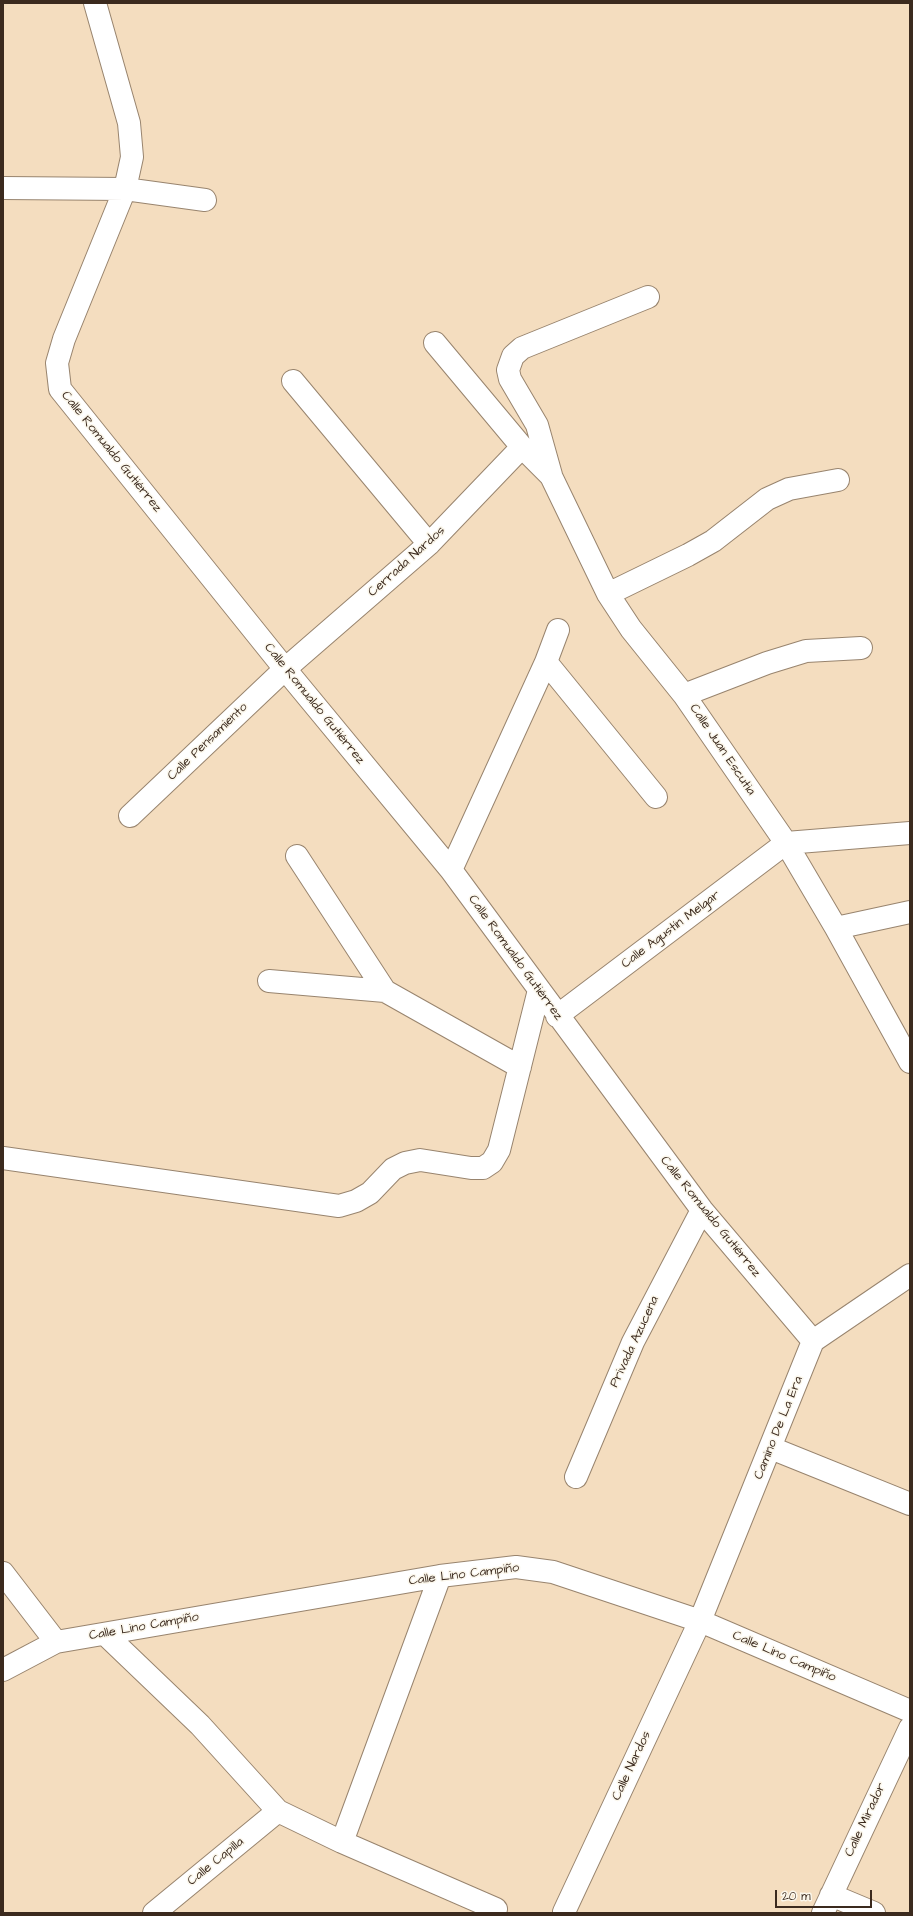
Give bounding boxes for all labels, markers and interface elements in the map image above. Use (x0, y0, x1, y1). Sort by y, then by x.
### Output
street label: Calle Romualdo Gutiérrez (57, 388, 165, 516)
street label: Cerrada Nardos (365, 523, 449, 601)
street label: Calle Romualdo Gutiérrez (260, 640, 368, 768)
street label: Calle Pensamiento (165, 700, 251, 784)
street label: Calle Juan Escutia (686, 701, 758, 799)
street label: Calle Agustín Melgar (619, 888, 723, 972)
street label: Calle Romualdo Gutiérrez (464, 892, 566, 1024)
street label: Calle Romualdo Gutiérrez (656, 1153, 764, 1281)
street label: Privada Azucena (607, 1294, 663, 1390)
street label: Camino De La Era (751, 1374, 807, 1482)
street label: Calle Lino Campiño (408, 1560, 520, 1590)
street label: Calle Lino Campiño (88, 1610, 200, 1644)
street label: Calle Lino Campiño (730, 1628, 838, 1686)
street label: Calle Nardos (609, 1729, 655, 1803)
street label: Calle Mirador (842, 1781, 890, 1859)
street label: Calle Capilla (185, 1835, 247, 1889)
scale bar (777, 1882, 874, 1908)
text: 20 m (782, 1888, 811, 1905)

